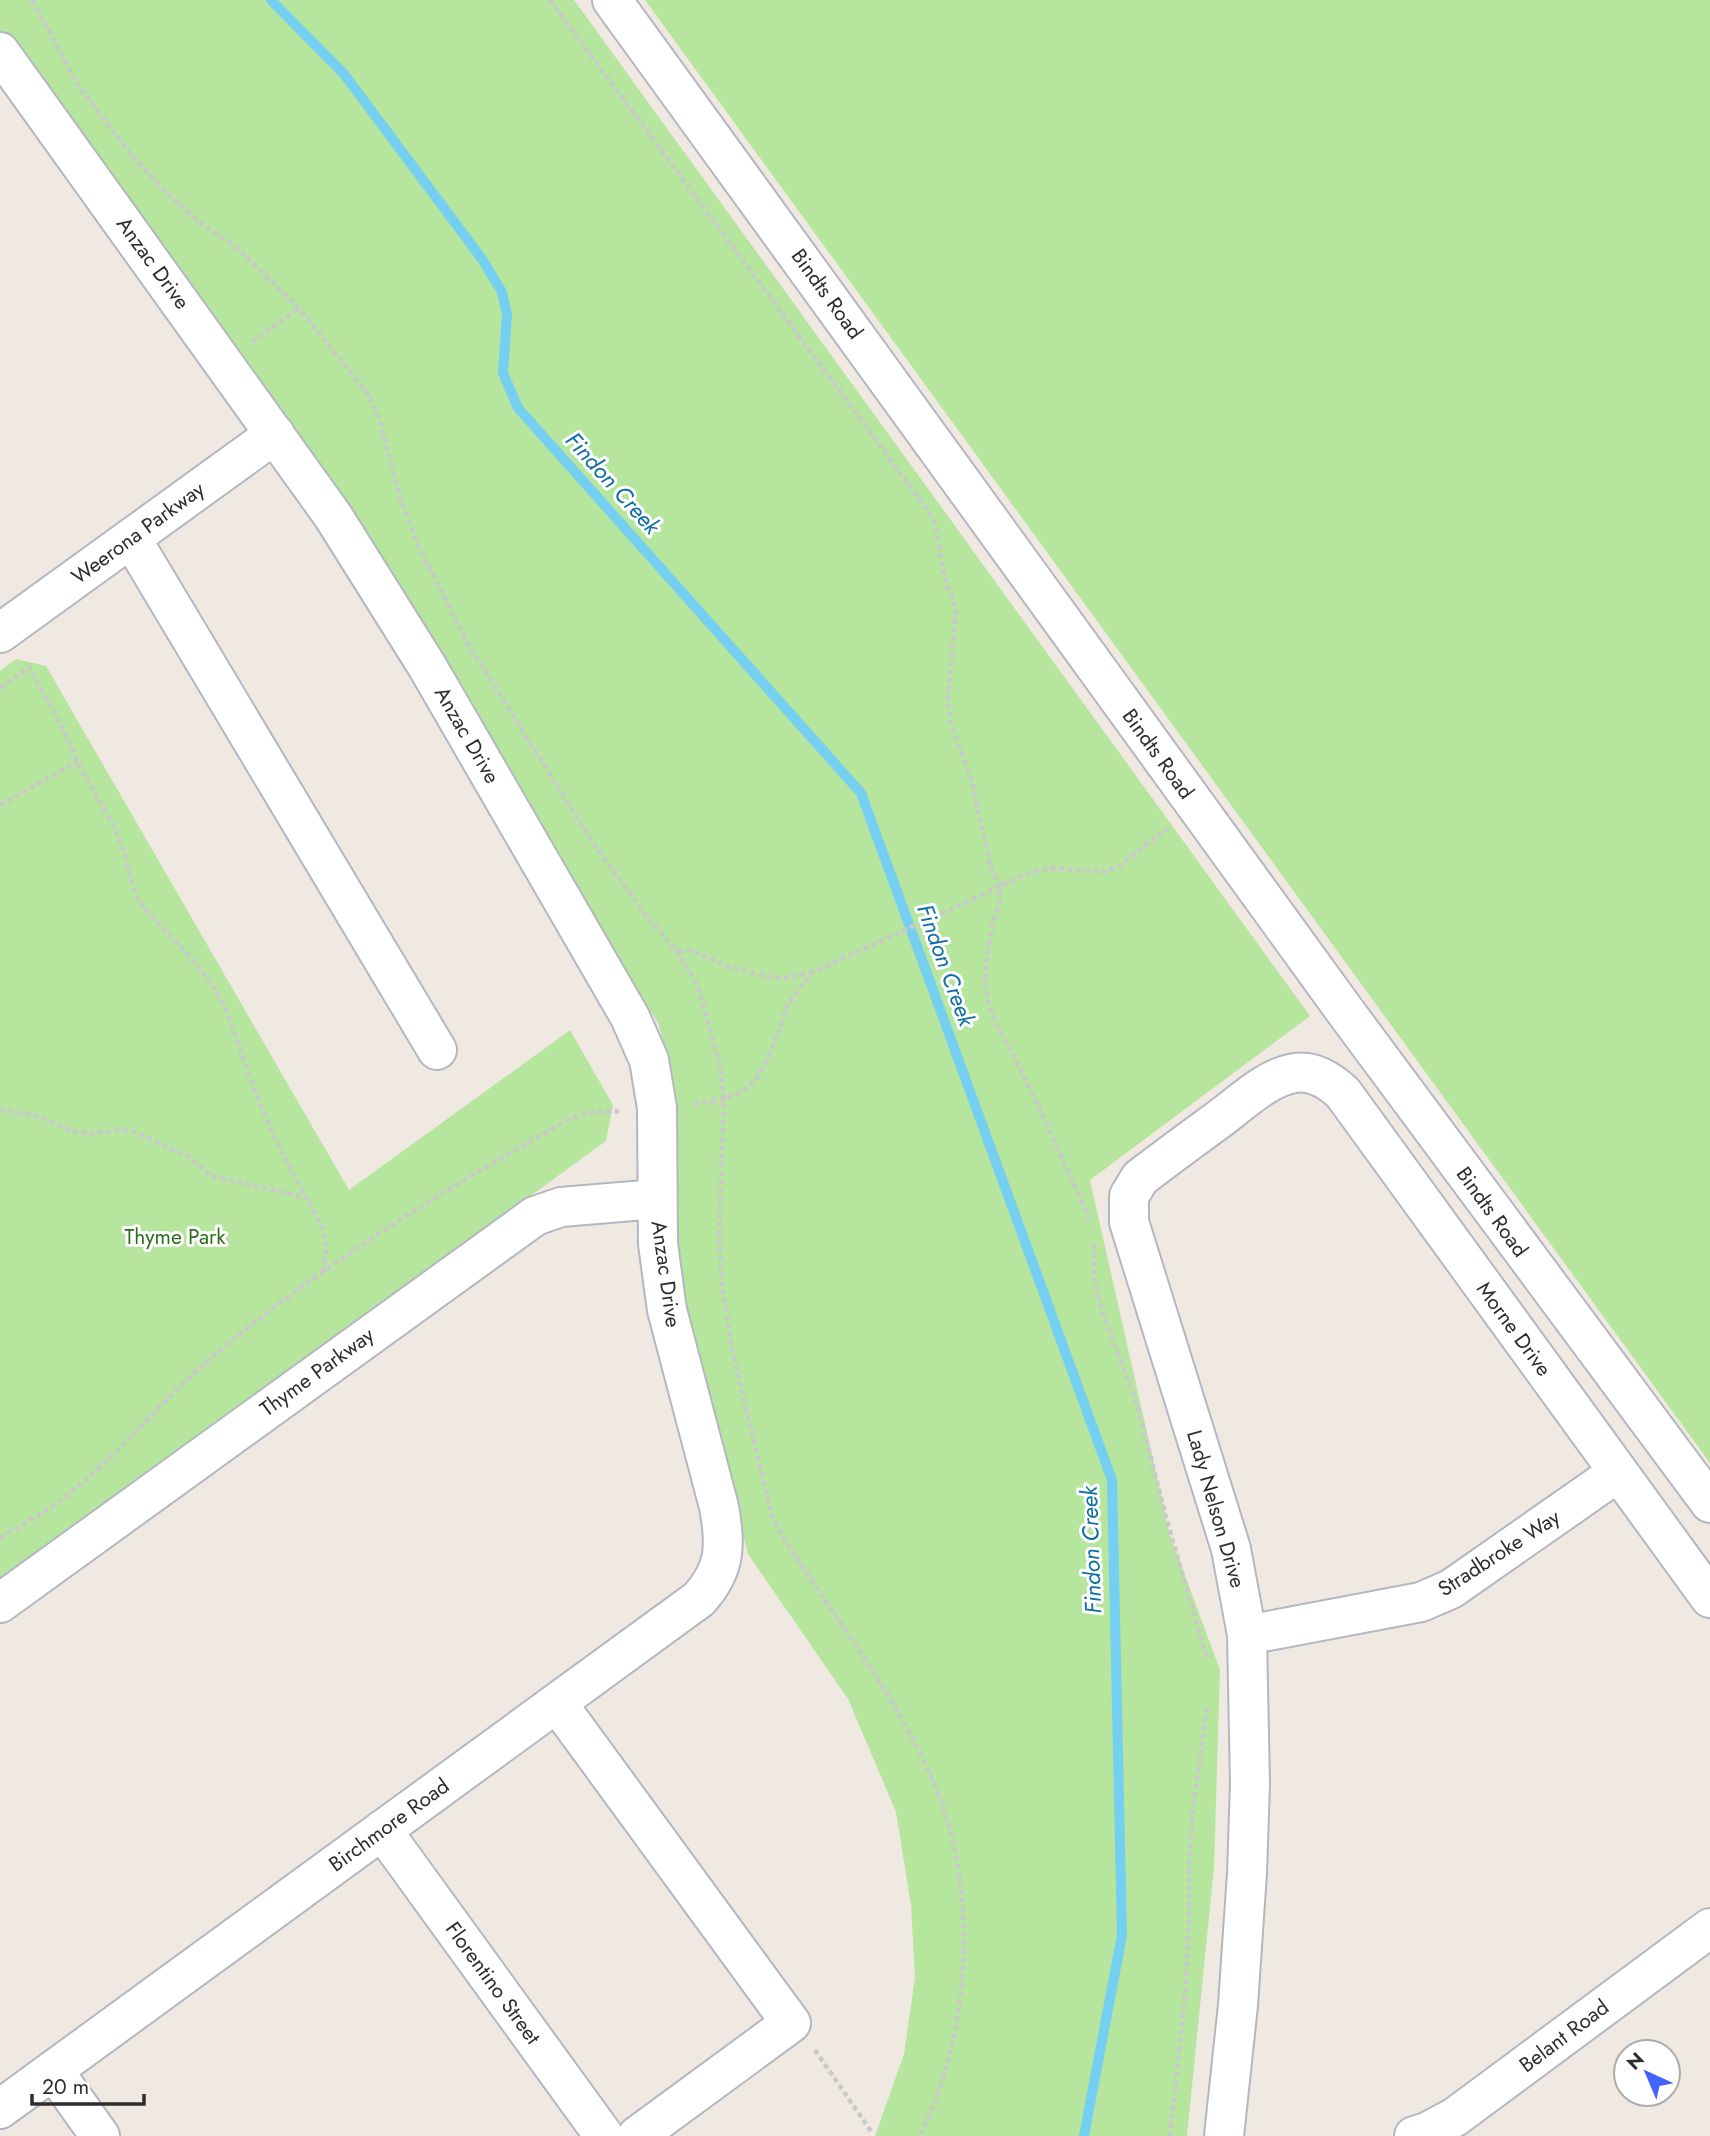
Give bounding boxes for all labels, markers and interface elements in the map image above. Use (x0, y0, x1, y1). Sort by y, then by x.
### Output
street label: Anzac Drive (109, 211, 197, 316)
street label: Bindts Road (784, 243, 870, 345)
water label: Findon Creek (558, 424, 669, 543)
street label: Weerona Parkway (65, 474, 211, 592)
street label: Anzac Drive (427, 681, 507, 789)
street label: Bindts Road (1115, 703, 1201, 805)
water label: Findon Creek (908, 899, 984, 1032)
street label: Bindts Road (1449, 1161, 1535, 1263)
street label: Anzac Drive (644, 1219, 688, 1330)
park label: Thyme Park (125, 1222, 226, 1252)
street label: Morne Drive (1469, 1275, 1559, 1383)
street label: Thyme Parkway (254, 1320, 381, 1424)
street label: Lady Nelson Drive (1179, 1427, 1253, 1592)
water label: Findon Creek (1072, 1484, 1110, 1614)
street label: Stradbroke Way (1432, 1502, 1567, 1604)
street label: Birchmore Road (323, 1771, 455, 1879)
street label: Florentino Street (438, 1916, 548, 2050)
street label: Belant Road (1513, 1992, 1615, 2080)
north arrow (1612, 2038, 1682, 2108)
text: N (1621, 2046, 1650, 2076)
scale bar (32, 2062, 144, 2106)
text: 20 m (42, 2072, 89, 2102)

